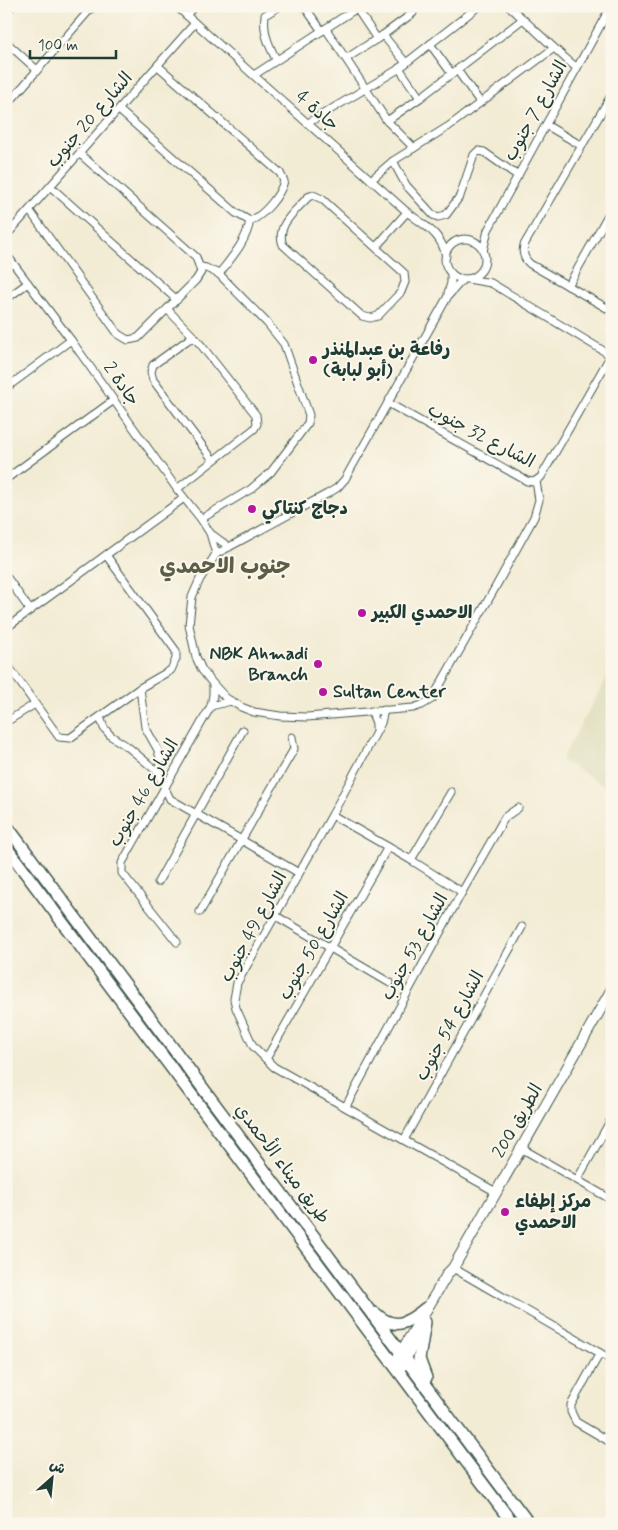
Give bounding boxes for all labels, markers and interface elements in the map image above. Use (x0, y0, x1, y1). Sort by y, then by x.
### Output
scale bar (30, 28, 116, 60)
text: 100 m (38, 36, 78, 56)
street label: الشارع 7 جنوب (498, 56, 574, 166)
street label: الشارع 20 جنوب (42, 67, 138, 173)
street label: جادة 4 (290, 85, 344, 137)
place label: رفاعة بن عبدالمنذر (أبو لبابة) (321, 338, 450, 383)
marker: رفاعة بن عبدالمنذر (أبو لبابة) (307, 354, 319, 366)
street label: جادة 2 (97, 357, 145, 411)
street label: الشارع 32 جنوب (423, 398, 539, 474)
place label: دجاج كنتاكي (262, 497, 348, 524)
marker: دجاج كنتاكي (246, 503, 258, 515)
district label: جنوب الاحمدي (160, 553, 290, 582)
place label: الاحمدي الكبير (370, 601, 473, 626)
marker: الاحمدي الكبير (356, 607, 368, 619)
place label: NBK Ahmadi Branch (209, 642, 308, 687)
marker: NBK Ahmadi Branch (312, 658, 324, 670)
place label: Sultan Center (333, 680, 446, 704)
marker: Sultan Center (317, 686, 329, 698)
street label: الشارع 46 جنوب (103, 735, 185, 851)
street label: الشارع 49 جنوب (215, 868, 293, 986)
street label: الشارع 50 جنوب (273, 887, 355, 1005)
street label: الشارع 53 جنوب (376, 889, 454, 1005)
street label: الشارع 54 جنوب (410, 967, 490, 1085)
street label: الطريق 200 (487, 1079, 549, 1163)
street label: طريق ميناء الأحمدي (229, 1099, 336, 1229)
place label: مركز إطفاء الاحمدي (515, 1190, 591, 1236)
marker: مركز إطفاء الاحمدي (499, 1206, 511, 1218)
north arrow (28, 1452, 78, 1502)
text: ش (46, 1456, 68, 1479)

